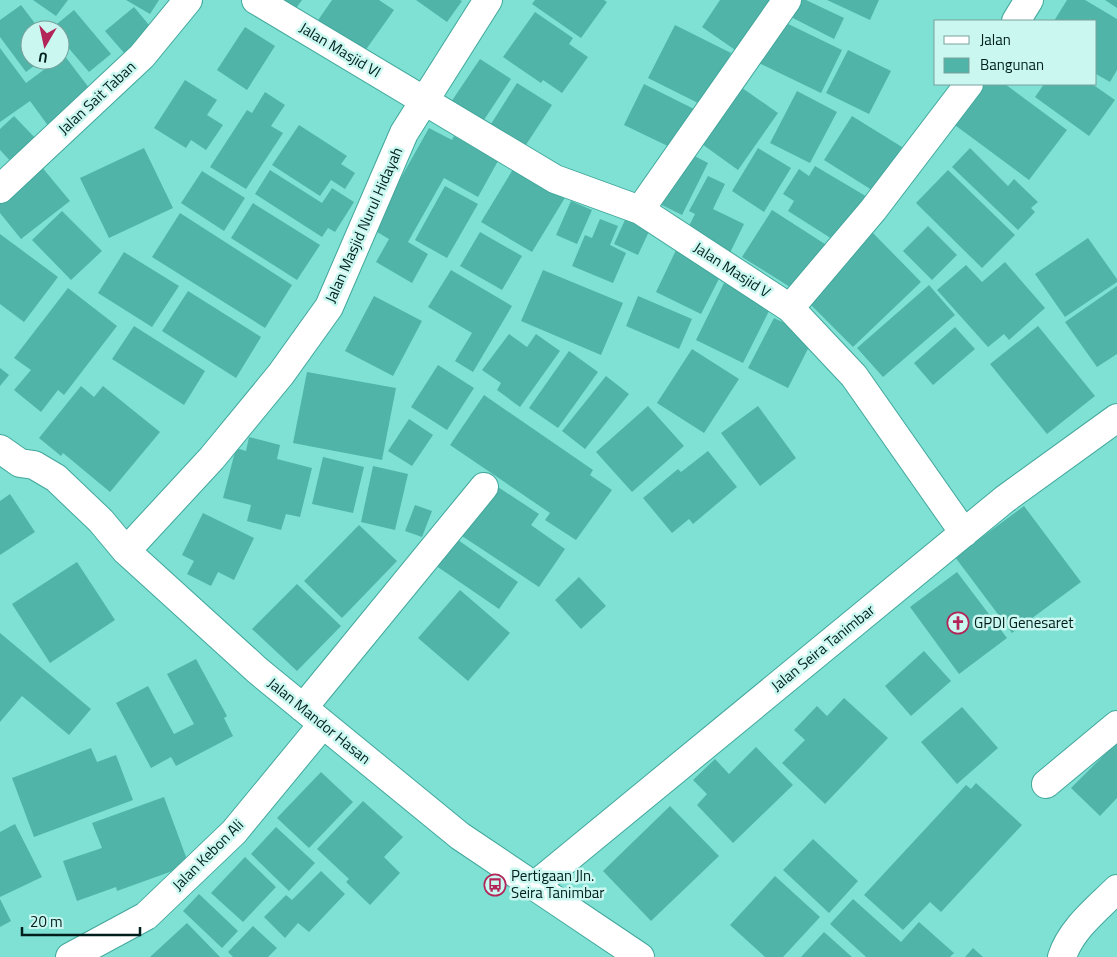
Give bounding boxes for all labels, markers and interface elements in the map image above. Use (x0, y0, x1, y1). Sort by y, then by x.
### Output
street label: Jalan Masjid VI (295, 16, 385, 83)
north arrow (20, 20, 70, 70)
legend (934, 20, 1097, 85)
text: Jalan (980, 28, 1011, 51)
text: U (37, 47, 49, 69)
text: Bangunan (980, 53, 1044, 76)
street label: Jalan Sait Taban (53, 55, 141, 140)
street label: Jalan Masjid Nurul Hidayah (319, 143, 408, 306)
street label: Jalan Masjid V (689, 236, 776, 303)
street label: Jalan Seira Tanimbar (766, 598, 880, 697)
church icon: GPDI Genesaret (946, 611, 970, 635)
place label: GPDI Genesaret (974, 611, 1074, 634)
street label: Jalan Mandor Hasan (263, 672, 376, 769)
street label: Jalan Kebon Ali (167, 814, 249, 896)
place label: Pertigaan Jln. Seira Tanimbar (511, 864, 605, 904)
bus stop icon: Pertigaan Jln. Seira Tanimbar (483, 873, 507, 897)
scale bar (22, 904, 140, 936)
text: 20 m (30, 910, 63, 933)

